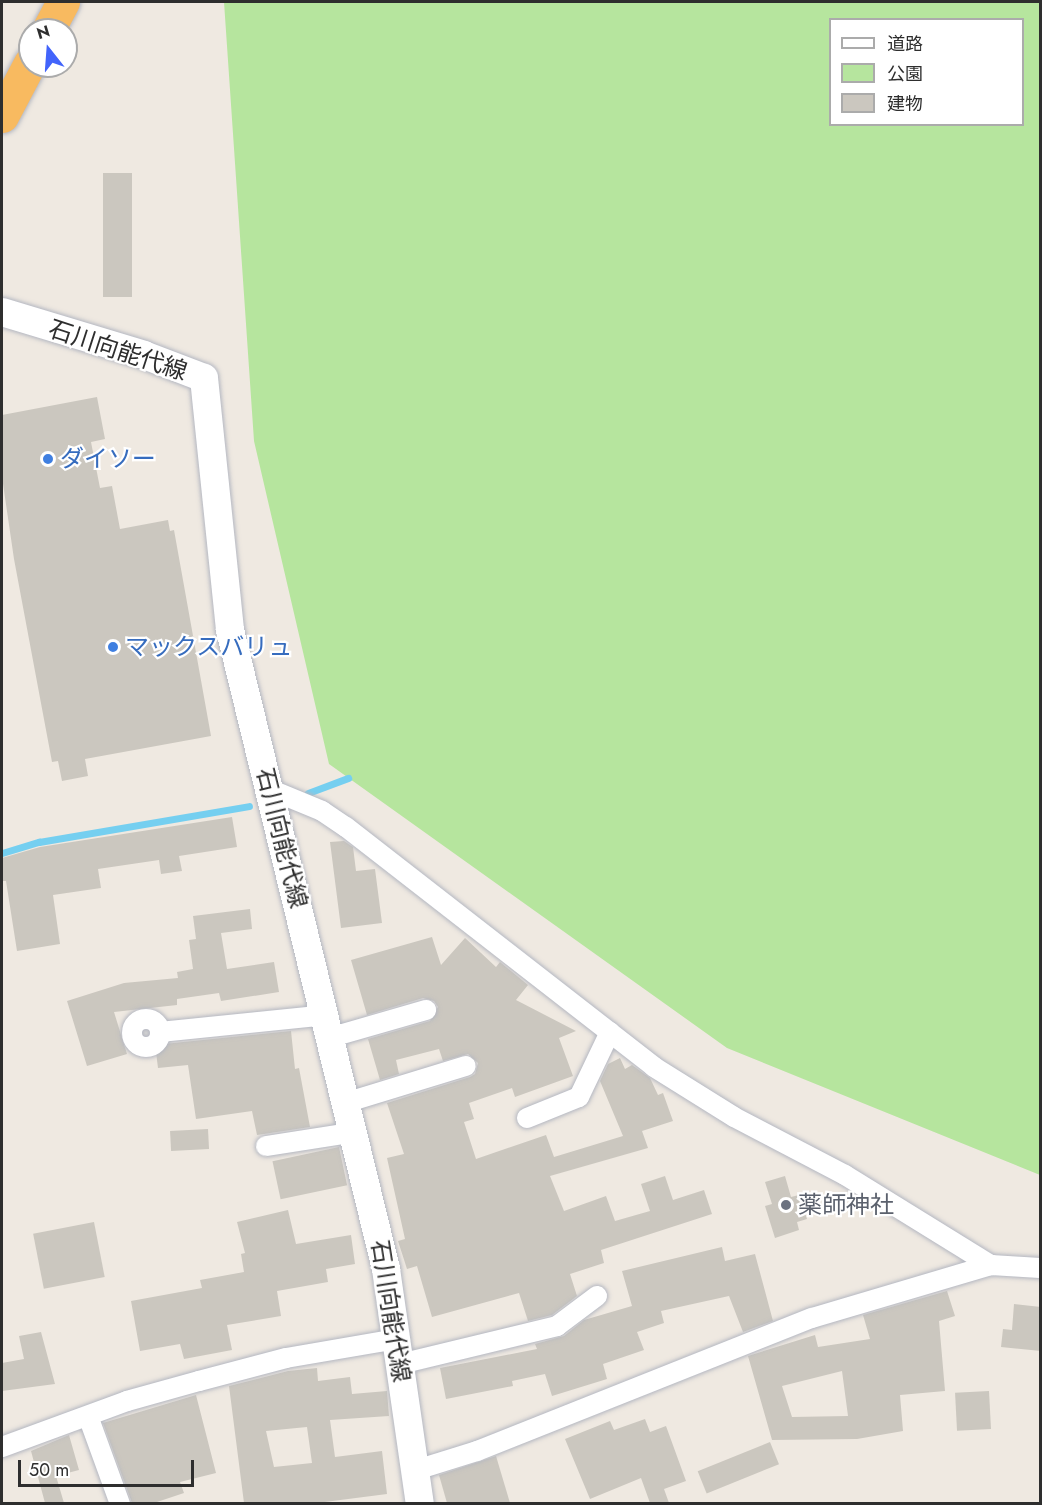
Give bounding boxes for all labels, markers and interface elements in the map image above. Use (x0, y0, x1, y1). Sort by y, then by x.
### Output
north arrow (18, 18, 78, 78)
legend (829, 18, 1024, 126)
text: N (34, 19, 53, 45)
text: 道路 (887, 31, 923, 57)
text: 公園 (887, 61, 923, 87)
text: 建物 (887, 91, 923, 117)
street label: 石川向能代線 (45, 314, 191, 386)
place label: ダイソー (60, 445, 156, 473)
marker: ダイソー (41, 452, 55, 466)
place label: マックスバリュ (125, 633, 293, 661)
marker: マックスバリュ (106, 640, 120, 654)
street label: 石川向能代線 (251, 765, 313, 911)
place label: 薬師神社 (798, 1191, 894, 1219)
marker: 薬師神社 (779, 1198, 793, 1212)
street label: 石川向能代線 (366, 1238, 416, 1384)
scale bar (21, 1448, 196, 1486)
text: 50 m (29, 1457, 69, 1483)

